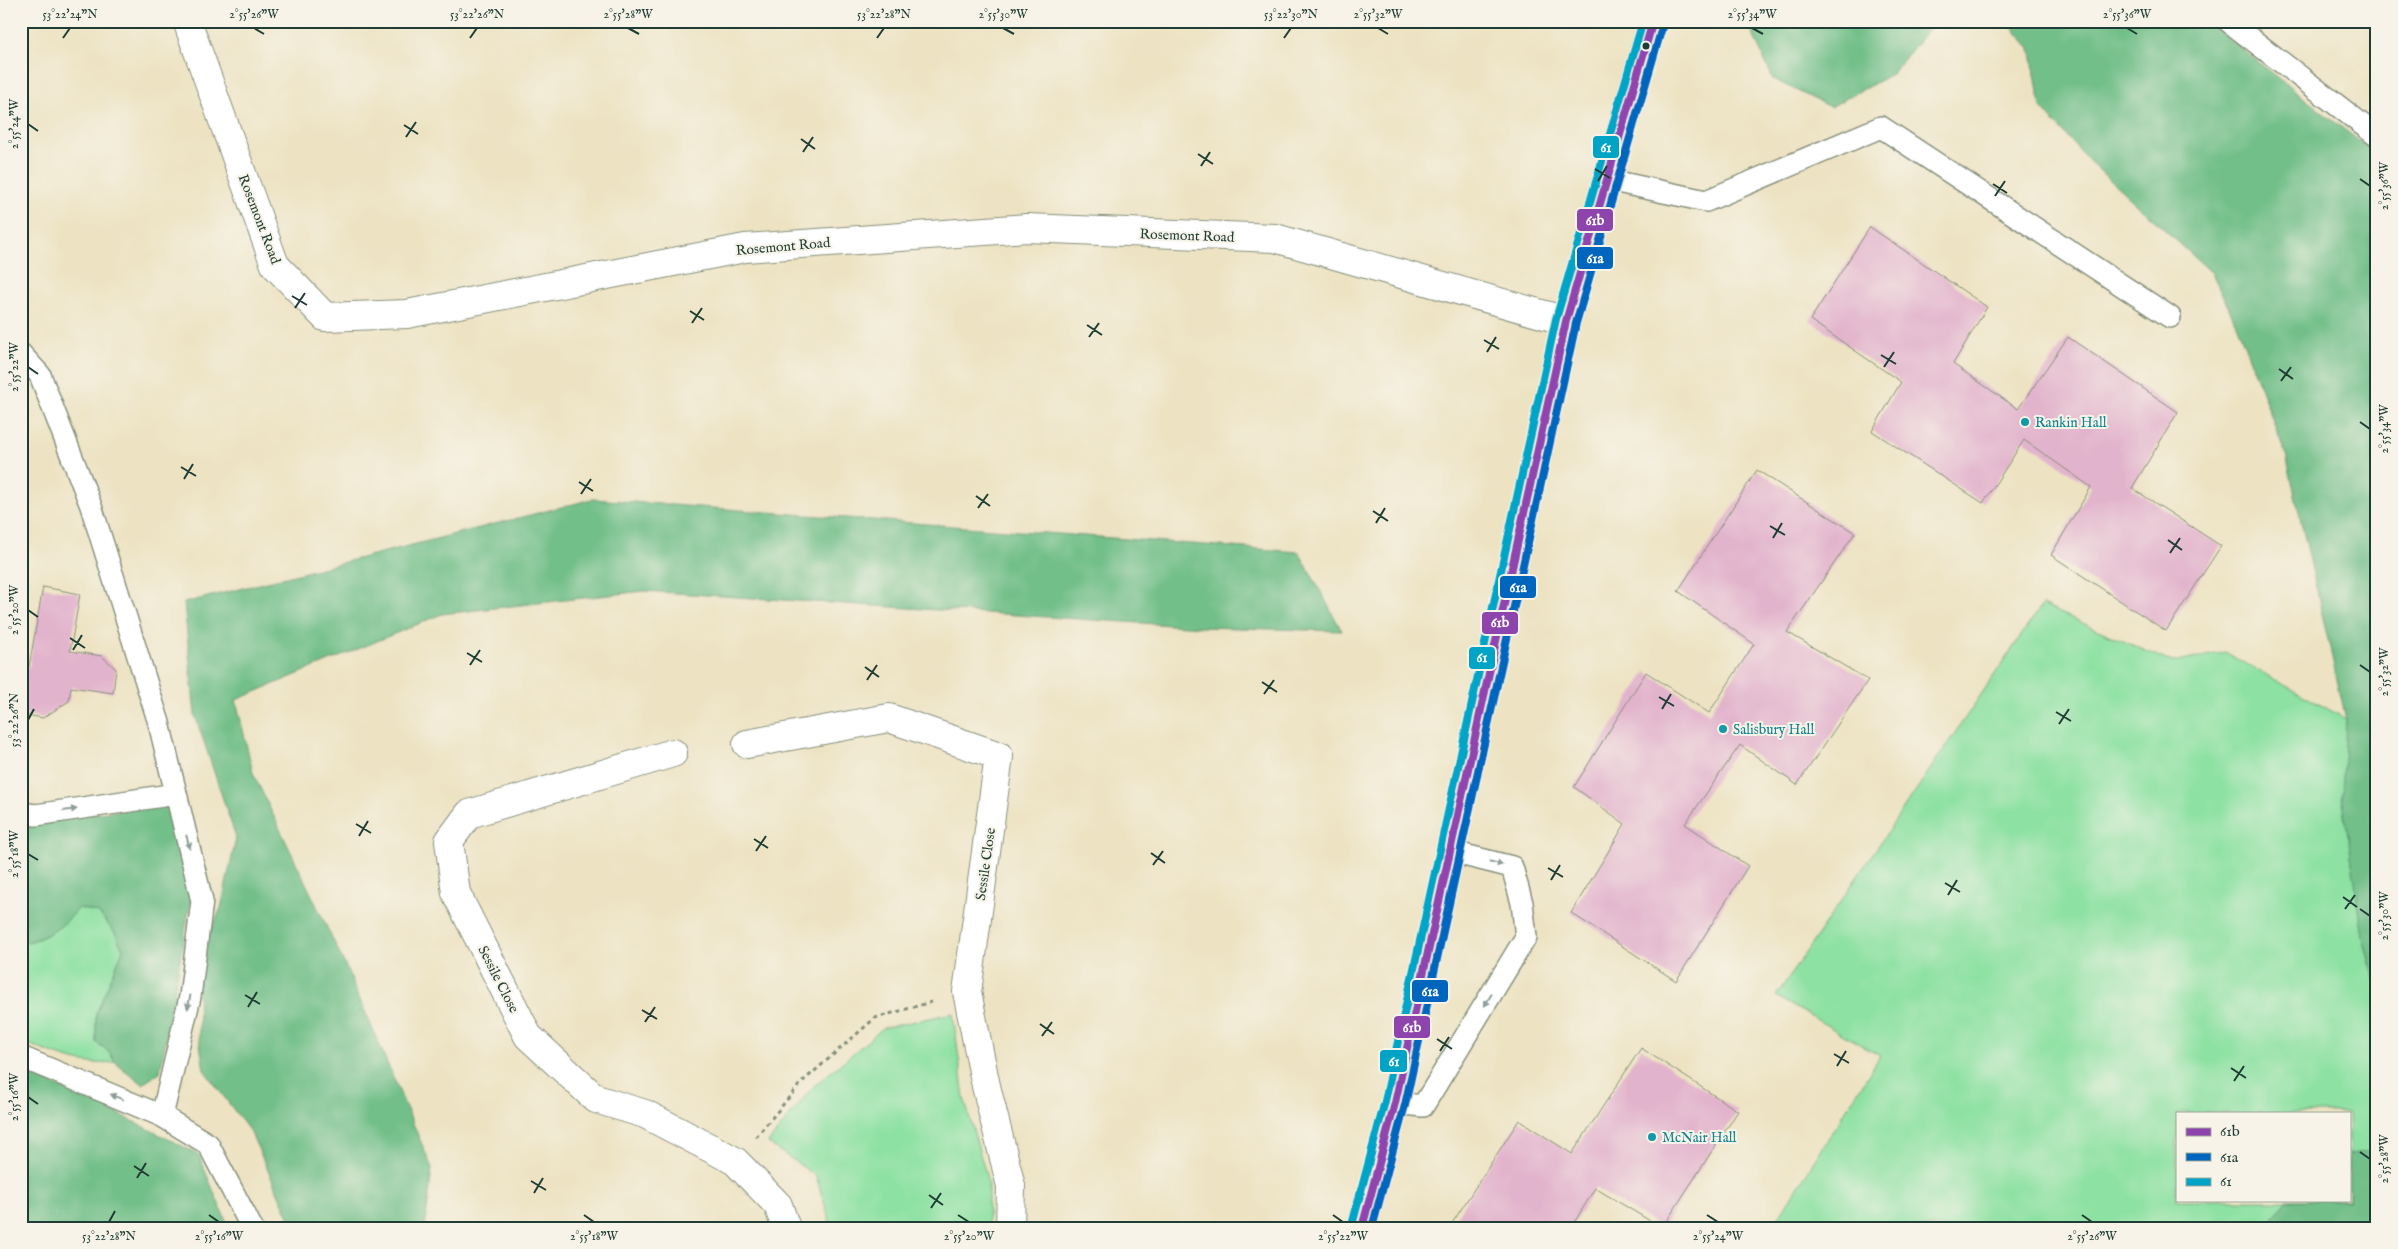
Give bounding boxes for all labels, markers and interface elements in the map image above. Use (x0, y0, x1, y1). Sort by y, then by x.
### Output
text: 53°22'24"N (42, 7, 98, 22)
text: 2°55'26"W (229, 7, 279, 22)
text: 53°22'26"N (450, 7, 505, 22)
text: 2°55'28"W (603, 7, 653, 22)
text: 53°22'28"N (857, 7, 912, 22)
text: 2°55'30"W (978, 7, 1028, 22)
text: 53°22'30"N (1264, 7, 1319, 22)
text: 2°55'32"W (1354, 7, 1403, 22)
text: 2°55'34"W (1727, 7, 1777, 22)
text: 2°55'36"W (2103, 7, 2152, 22)
unlabelled marker (1641, 41, 1651, 51)
text: 2°55'24"W (7, 98, 22, 149)
line badge: 61 (1592, 135, 1620, 159)
text: 61 (1600, 139, 1612, 157)
text: 2°55'36"W (2377, 161, 2392, 210)
street label: Rosemont Road (234, 172, 285, 267)
line badge: 61b (1576, 208, 1614, 232)
text: 61b (1586, 212, 1605, 230)
street label: Rosemont Road (1139, 225, 1235, 247)
street label: Rosemont Road (735, 234, 832, 260)
line badge: 61a (1576, 246, 1614, 270)
text: 61a (1586, 250, 1604, 268)
text: 2°55'22"W (7, 341, 22, 392)
text: 2°55'34"W (2377, 404, 2392, 454)
place label: Rankin Hall (2035, 414, 2107, 432)
marker: Rankin Hall (2019, 416, 2031, 428)
line badge: 61a (1499, 575, 1537, 599)
text: 61a (1509, 579, 1527, 597)
text: 2°55'20"W (7, 584, 22, 635)
line badge: 61b (1481, 611, 1519, 635)
text: 61b (1491, 614, 1510, 632)
line badge: 61 (1468, 646, 1496, 670)
text: 2°55'32"W (2377, 647, 2392, 696)
text: 61 (1476, 649, 1488, 667)
text: 53°22'26"N (7, 692, 22, 747)
place label: Salisbury Hall (1733, 721, 1814, 739)
marker: Salisbury Hall (1717, 723, 1729, 735)
one-way arrow (62, 806, 78, 814)
street label: Sessile Close (972, 826, 1000, 902)
text: 2°55'18"W (7, 829, 22, 878)
one-way arrow (184, 834, 192, 849)
one-way arrow (1488, 859, 1503, 867)
text: 2°55'30"W (2377, 891, 2392, 941)
street label: Sessile Close (473, 943, 523, 1017)
line badge: 61a (1411, 979, 1449, 1003)
text: 61a (1421, 983, 1439, 1001)
one-way arrow (185, 994, 193, 1009)
one-way arrow (1483, 994, 1492, 1007)
line badge: 61b (1393, 1015, 1431, 1039)
text: 61b (1403, 1019, 1422, 1037)
line badge: 61 (1379, 1049, 1408, 1073)
text: 61 (1388, 1053, 1400, 1071)
text: 2°55'16"W (7, 1072, 22, 1121)
one-way arrow (109, 1093, 124, 1100)
legend (2176, 1112, 2350, 1202)
text: 61b (2220, 1122, 2240, 1141)
place label: McNair Hall (1662, 1129, 1737, 1147)
marker: McNair Hall (1646, 1131, 1658, 1143)
text: 2°55'28"W (2377, 1134, 2392, 1184)
text: 61a (2220, 1148, 2239, 1167)
text: 61 (2220, 1172, 2232, 1191)
text: 53°22'28"N (82, 1229, 137, 1244)
text: 2°55'16"W (195, 1229, 244, 1244)
text: 2°55'18"W (570, 1229, 619, 1244)
text: 2°55'20"W (944, 1229, 995, 1244)
text: 2°55'22"W (1318, 1229, 1369, 1244)
text: 2°55'24"W (1693, 1229, 1744, 1244)
text: 2°55'26"W (2067, 1229, 2117, 1244)

